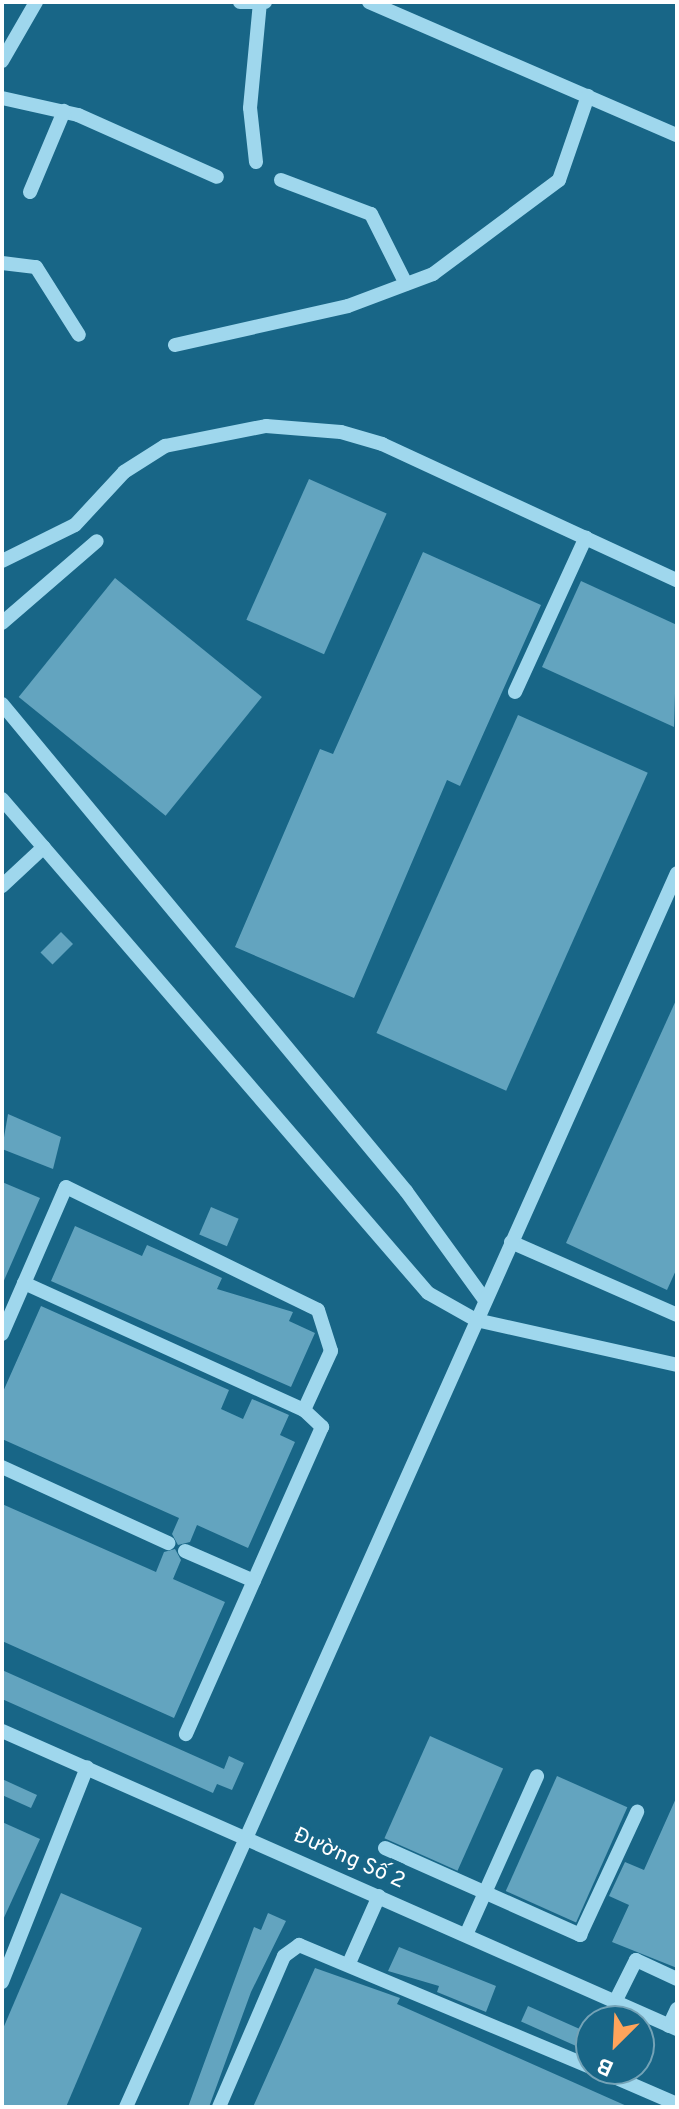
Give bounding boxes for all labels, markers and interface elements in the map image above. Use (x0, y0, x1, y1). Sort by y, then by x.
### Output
street label: Đường Số 2 (289, 1823, 409, 1895)
north arrow (575, 2005, 655, 2085)
text: B (593, 2050, 618, 2081)

